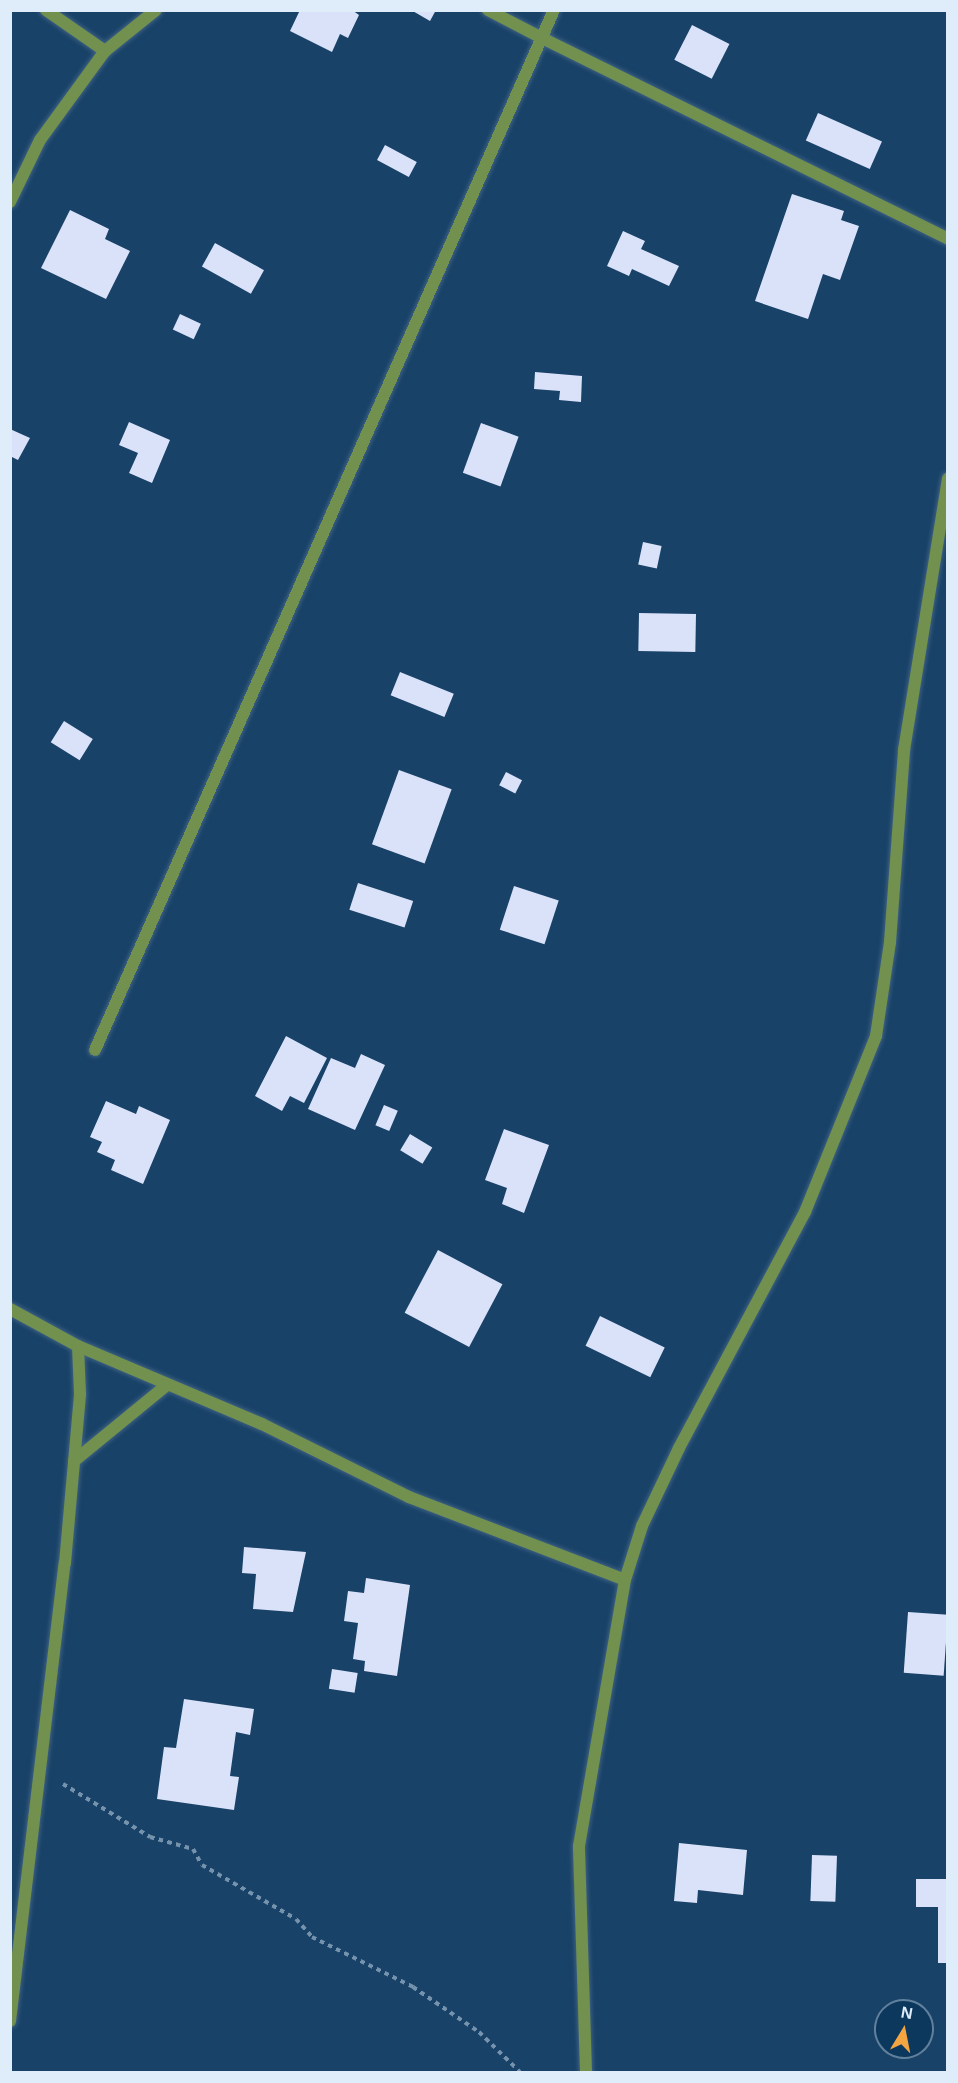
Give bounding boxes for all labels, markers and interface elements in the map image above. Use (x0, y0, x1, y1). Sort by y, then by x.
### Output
north arrow (874, 1999, 934, 2059)
text: N (900, 2003, 914, 2022)

